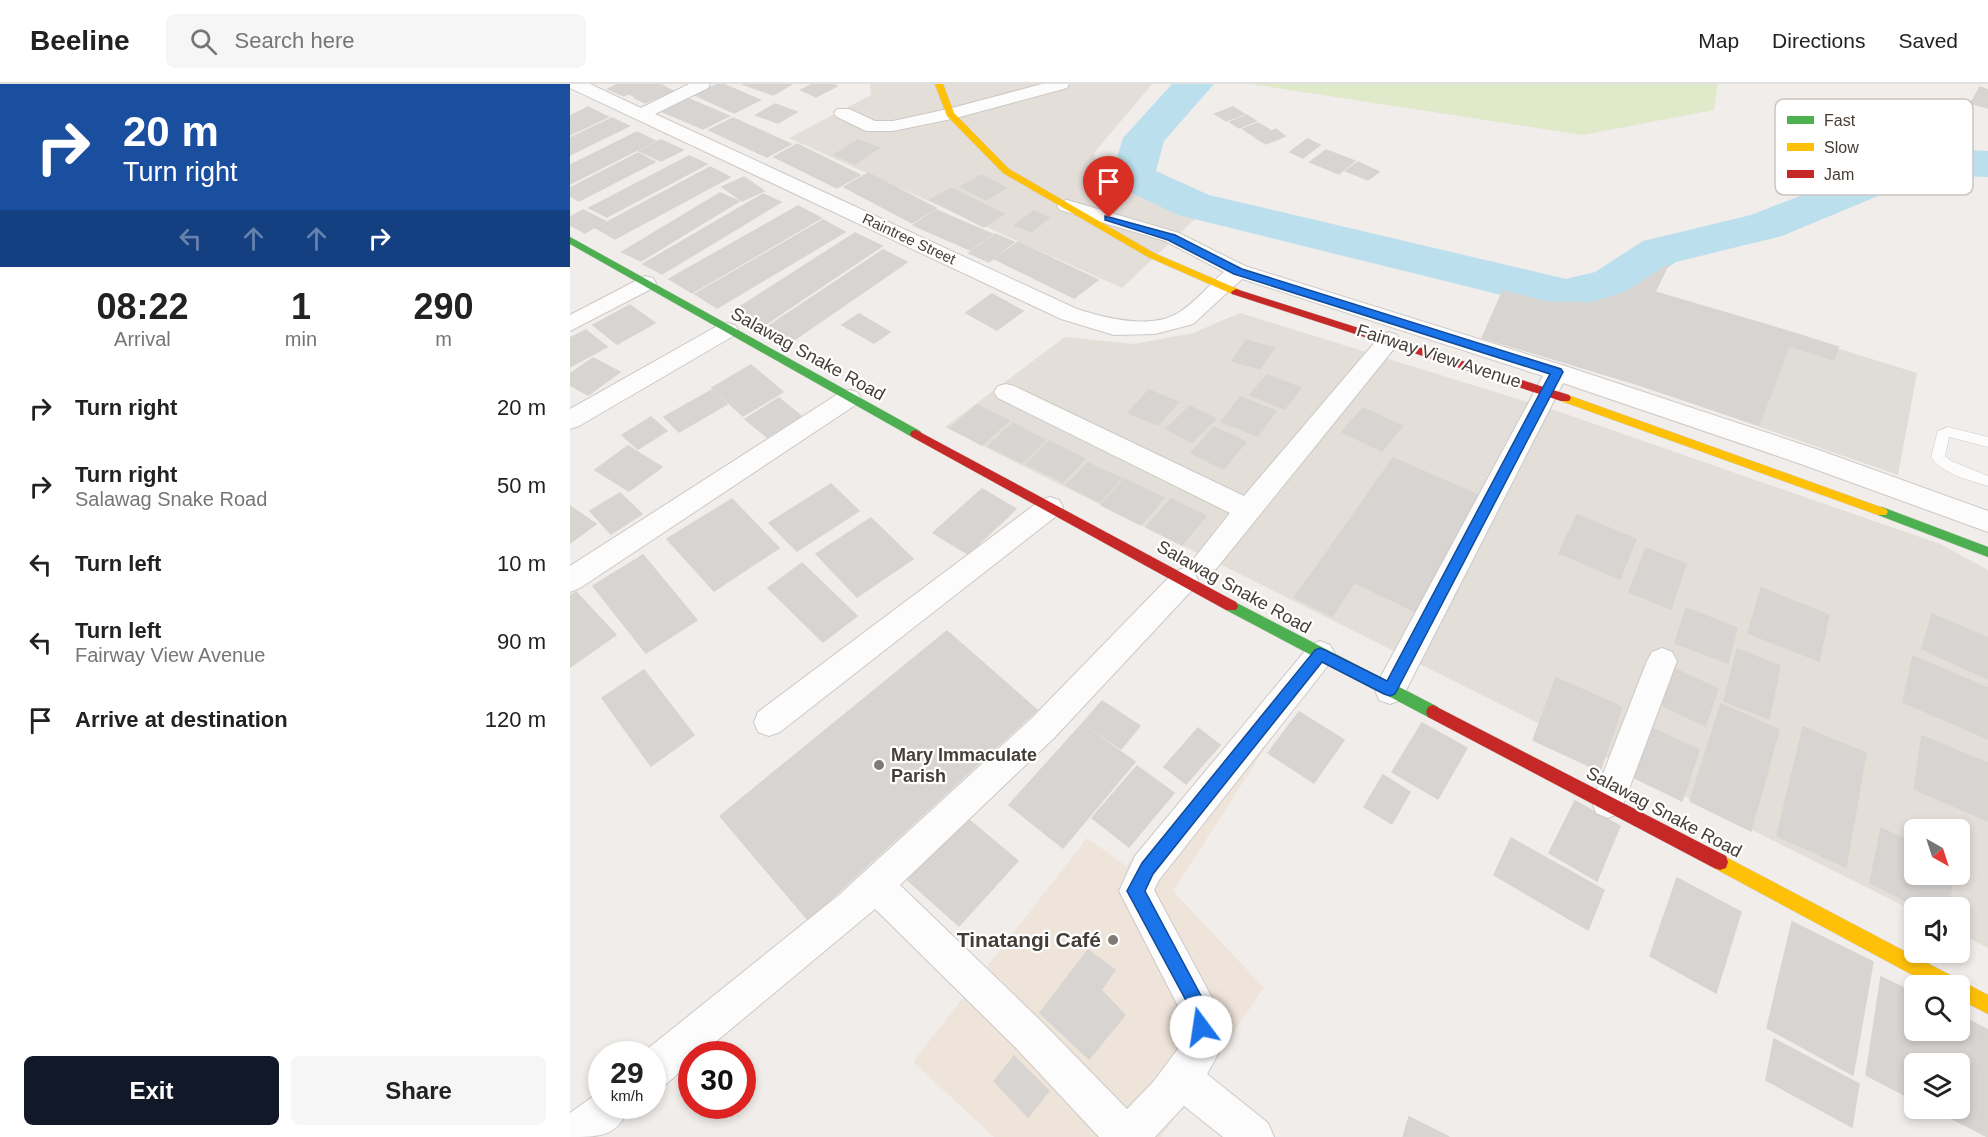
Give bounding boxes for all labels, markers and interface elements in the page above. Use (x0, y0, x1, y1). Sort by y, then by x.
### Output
search box (166, 14, 586, 68)
text: Beeline (30, 25, 130, 56)
icon: search (187, 25, 220, 58)
text: Search here (235, 28, 354, 53)
text: Map (1698, 29, 1739, 52)
text: Directions (1772, 29, 1865, 52)
text: Saved (1898, 29, 1958, 52)
legend (1775, 99, 1973, 195)
icon: right (24, 108, 102, 186)
text: 20 m (123, 108, 219, 155)
text: Fast (1824, 112, 1856, 129)
text: Slow (1824, 139, 1859, 156)
pin (1083, 156, 1134, 218)
text: Turn right (123, 157, 238, 187)
icon: arrive (1092, 165, 1125, 198)
text: Jam (1824, 166, 1854, 183)
street label: Raintree Street (860, 210, 959, 268)
icon: left (174, 222, 207, 255)
icon: ahead (237, 222, 270, 255)
icon: ahead (300, 222, 333, 255)
icon: right (363, 222, 396, 255)
text: 08:22 (96, 286, 188, 327)
text: 1 (291, 286, 311, 327)
text: 290 (413, 286, 474, 327)
street label: Salawag Snake Road (727, 303, 889, 405)
street label: Fairway View Avenue (1354, 320, 1524, 392)
text: Arrival (114, 328, 171, 350)
text: min (285, 328, 317, 350)
text: m (435, 328, 452, 350)
icon: right (24, 392, 57, 425)
text: Turn right (75, 395, 177, 420)
text: 20 m (497, 395, 546, 420)
text: Turn right (75, 462, 177, 487)
icon: right (24, 470, 57, 503)
text: 50 m (497, 473, 546, 498)
text: Salawag Snake Road (75, 488, 267, 510)
street label: Salawag Snake Road (1153, 536, 1315, 638)
icon: left (24, 548, 57, 581)
text: Turn left (75, 551, 161, 576)
text: 10 m (497, 551, 546, 576)
text: Turn left (75, 618, 161, 643)
icon: left (24, 626, 57, 659)
text: 90 m (497, 629, 546, 654)
text: Fairway View Avenue (75, 644, 265, 666)
icon: arrive (24, 704, 57, 737)
text: Arrive at destination (75, 707, 288, 732)
text: 120 m (485, 707, 546, 732)
place label: Mary Immaculate Parish (891, 745, 1037, 786)
marker: Mary Immaculate Parish (872, 758, 886, 772)
street label: Salawag Snake Road (1583, 763, 1745, 861)
north arrow (1904, 819, 1970, 885)
map controls (1904, 819, 1970, 1119)
button: sound (1904, 897, 1970, 963)
place label: Tinatangi Café (957, 928, 1101, 951)
marker: Tinatangi Café (1106, 933, 1120, 947)
button: search (1904, 975, 1970, 1041)
position arrow (1169, 995, 1233, 1059)
speed limit sign: 30 (678, 1041, 756, 1119)
button: layers (1904, 1053, 1970, 1119)
button: Exit (24, 1056, 279, 1125)
button: Share (291, 1056, 546, 1125)
text: 29 (610, 1056, 644, 1089)
text: km/h (611, 1087, 643, 1104)

